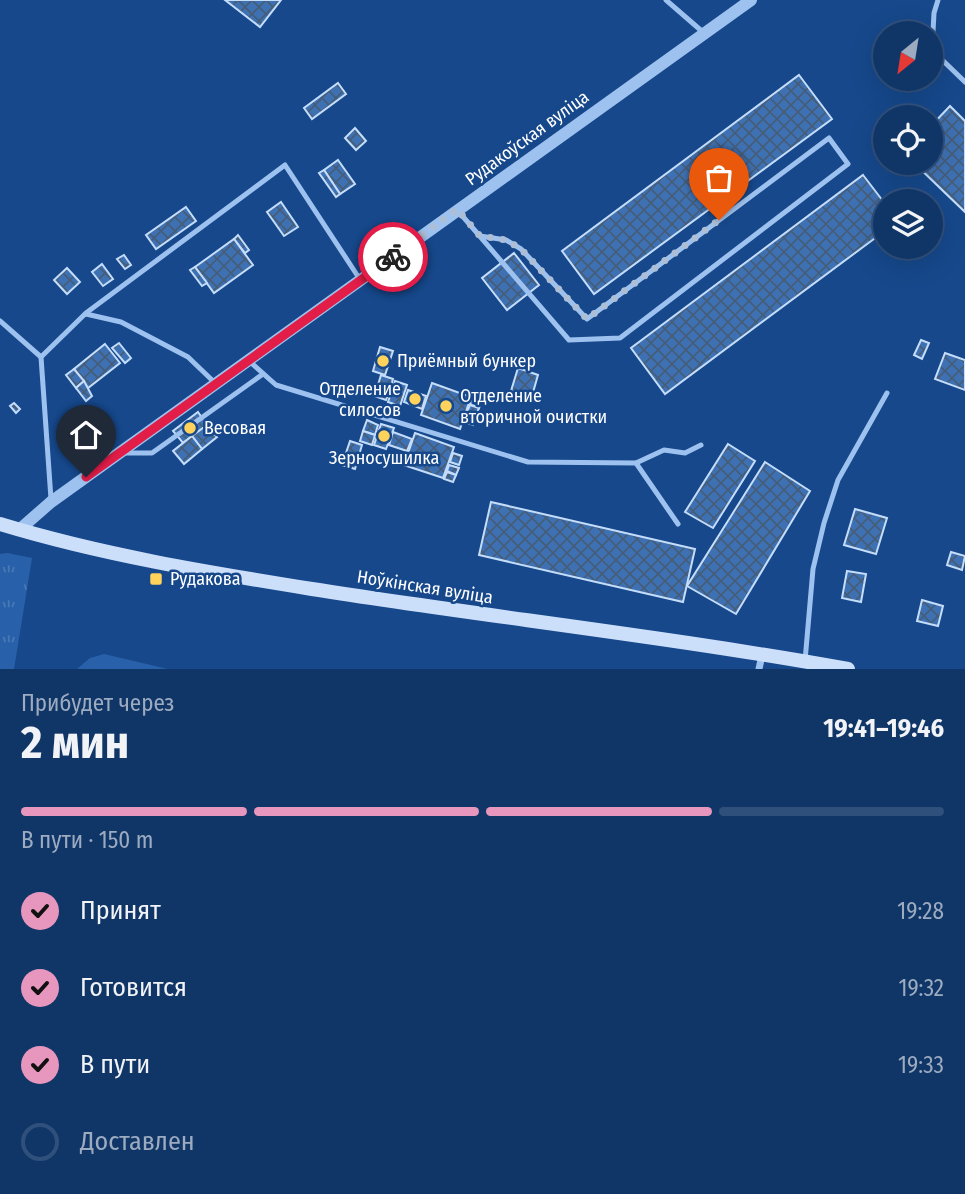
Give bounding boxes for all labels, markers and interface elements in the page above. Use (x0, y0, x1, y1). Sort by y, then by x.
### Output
north arrow (873, 21, 943, 91)
map controls (873, 21, 943, 259)
street label: Рудакоўская вуліца (461, 86, 593, 190)
button: locate (873, 105, 943, 175)
pin (689, 148, 749, 220)
icon: bag (700, 159, 738, 197)
button: layers (873, 189, 943, 259)
courier (358, 222, 428, 292)
icon: bike (374, 238, 412, 276)
place label: Приёмный бункер (397, 350, 536, 372)
marker: Приёмный бункер (375, 353, 391, 369)
place label: Отделение силосов (319, 378, 401, 421)
place label: Отделение вторичной очистки (460, 385, 607, 428)
marker: Отделение силосов (407, 391, 423, 407)
marker: Отделение вторичной очистки (438, 398, 454, 414)
pin (56, 405, 116, 477)
icon: home (67, 416, 105, 454)
place label: Весовая (204, 417, 266, 439)
marker: Весовая (182, 420, 198, 436)
marker: Зерносушилка (376, 428, 392, 444)
place label: Зерносушилка (329, 447, 439, 469)
street label: Ноўкінская вуліца (355, 565, 495, 609)
place label: Рудакова (170, 568, 241, 590)
marker: Рудакова (148, 571, 164, 587)
text: Прибудет через (21, 689, 174, 717)
text: 19:41–19:46 (823, 713, 944, 744)
text: 2 мин (21, 715, 129, 770)
text: В пути · 150 m (21, 826, 153, 854)
icon: check (21, 892, 59, 930)
text: Принят (80, 895, 161, 926)
text: 19:28 (897, 897, 944, 925)
icon: check (21, 969, 59, 1007)
text: Готовится (80, 972, 187, 1003)
text: 19:32 (898, 974, 944, 1002)
icon: check (21, 1046, 59, 1084)
text: В пути (80, 1049, 150, 1080)
text: 19:33 (898, 1051, 944, 1079)
text: Доставлен (80, 1126, 195, 1157)

